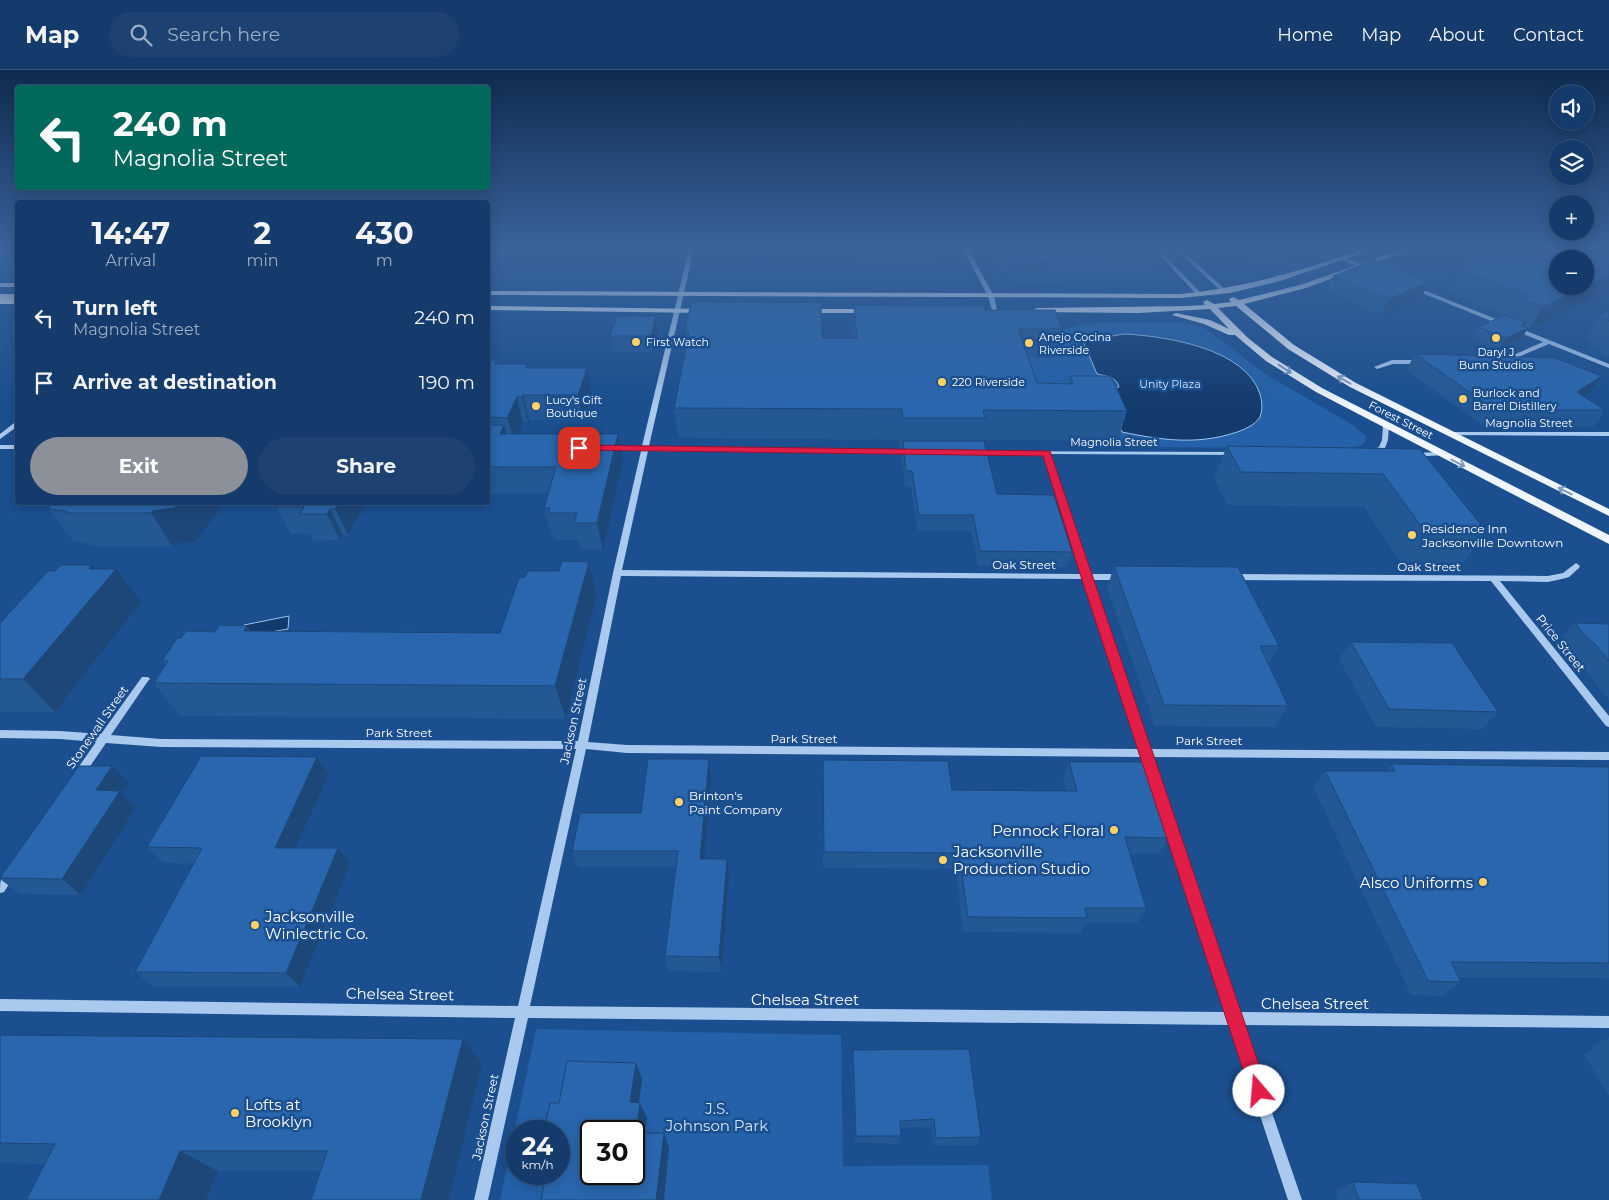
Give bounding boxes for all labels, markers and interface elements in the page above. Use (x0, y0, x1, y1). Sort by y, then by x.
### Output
search box (109, 12, 459, 57)
text: Map (25, 20, 79, 49)
icon: search (127, 21, 155, 49)
text: Search here (167, 23, 280, 46)
text: Home (1277, 24, 1333, 46)
text: Map (1361, 24, 1401, 46)
text: About (1429, 24, 1485, 46)
text: Contact (1513, 24, 1584, 46)
map controls (1549, 85, 1594, 295)
button: sound (1549, 85, 1594, 130)
text: 240 m (113, 102, 228, 145)
icon: left (30, 105, 95, 170)
button: layers (1549, 140, 1594, 185)
text: Magnolia Street (113, 145, 288, 172)
button: + (1549, 195, 1594, 240)
text: 14:47 (91, 215, 170, 252)
text: 2 (254, 215, 271, 252)
text: 430 (355, 215, 414, 252)
button: − (1549, 250, 1594, 295)
text: Arrival (105, 251, 156, 270)
text: min (246, 251, 279, 270)
text: m (376, 251, 393, 270)
text: Turn left (73, 297, 158, 320)
icon: left (30, 304, 58, 332)
text: 240 m (414, 306, 475, 329)
text: Magnolia Street (73, 320, 200, 339)
place label: Anejo Cocina Riverside (1039, 330, 1111, 357)
marker: Daryl J Bunn Studios (1490, 332, 1502, 344)
place label: First Watch (646, 335, 709, 349)
marker: First Watch (630, 336, 642, 348)
marker: Anejo Cocina Riverside (1023, 337, 1035, 349)
place label: Daryl J Bunn Studios (1459, 345, 1534, 372)
one-way arrow (1278, 364, 1292, 374)
icon: arrive (30, 369, 58, 397)
text: Arrive at destination (73, 371, 277, 394)
text: 190 m (419, 371, 475, 394)
place label: 220 Riverside (952, 375, 1025, 389)
one-way arrow (1337, 375, 1352, 385)
marker: 220 Riverside (936, 376, 948, 388)
park label: Unity Plaza (1139, 377, 1201, 391)
place label: Burlock and Barrel Distillery (1473, 386, 1557, 413)
place label: Lucy's Gift Boutique (546, 393, 603, 420)
marker: Burlock and Barrel Distillery (1457, 393, 1469, 405)
street label: Forest Street (1366, 398, 1436, 442)
marker: Lucy's Gift Boutique (530, 400, 542, 412)
street label: Magnolia Street (1485, 416, 1573, 430)
pin (558, 427, 600, 469)
icon: arrive (565, 434, 593, 462)
street label: Magnolia Street (1070, 435, 1158, 449)
button: Exit (30, 437, 248, 495)
button: Share (258, 437, 475, 495)
one-way arrow (1451, 458, 1466, 468)
one-way arrow (1558, 486, 1573, 495)
place label: Residence Inn Jacksonville Downtown (1421, 521, 1563, 550)
marker: Residence Inn Jacksonville Downtown (1406, 529, 1418, 541)
street label: Oak Street (992, 557, 1056, 572)
street label: Oak Street (1397, 559, 1461, 574)
street label: Price Street (1533, 611, 1589, 675)
street label: Jackson Street (556, 676, 589, 766)
street label: Stonewall Street (63, 682, 131, 771)
street label: Park Street (366, 725, 433, 740)
street label: Park Street (771, 731, 838, 746)
street label: Park Street (1176, 733, 1243, 748)
place label: Brinton's Paint Company (689, 788, 782, 817)
marker: Brinton's Paint Company (673, 796, 685, 808)
place label: Pennock Floral (992, 821, 1104, 840)
marker: Pennock Floral (1108, 824, 1120, 836)
place label: Jacksonville Production Studio (952, 842, 1090, 878)
marker: Jacksonville Production Studio (937, 854, 949, 866)
place label: Alsco Uniforms (1360, 873, 1473, 892)
marker: Alsco Uniforms (1477, 876, 1489, 888)
place label: Jacksonville Winlectric Co. (264, 907, 368, 943)
marker: Jacksonville Winlectric Co. (249, 919, 261, 931)
street label: Chelsea Street (346, 984, 454, 1004)
street label: Chelsea Street (751, 990, 859, 1009)
street label: Chelsea Street (1261, 994, 1369, 1013)
position arrow (1232, 1064, 1284, 1116)
street label: Jackson Street (468, 1072, 501, 1162)
place label: Lofts at Brooklyn (245, 1095, 312, 1131)
park label: J.S. Johnson Park (665, 1099, 768, 1135)
marker: Lofts at Brooklyn (229, 1107, 241, 1119)
speed limit sign: 30 (580, 1120, 645, 1185)
text: 24 (522, 1131, 553, 1161)
text: km/h (521, 1157, 554, 1172)

